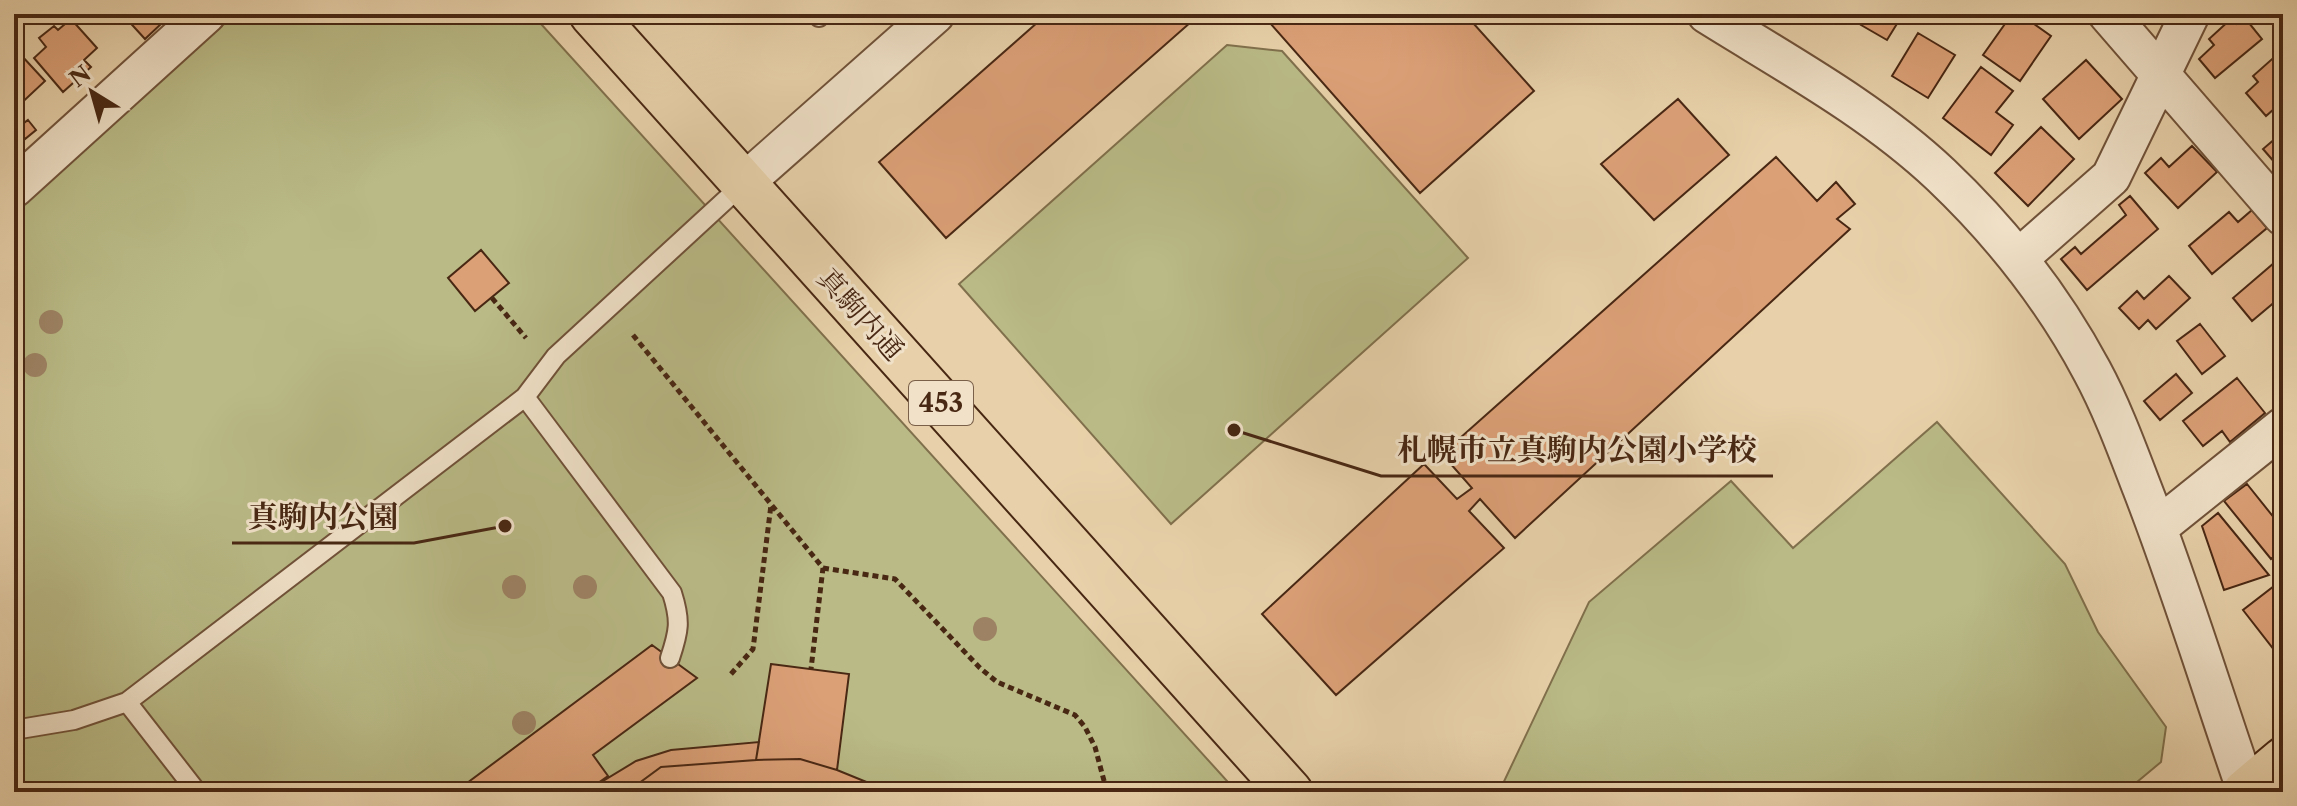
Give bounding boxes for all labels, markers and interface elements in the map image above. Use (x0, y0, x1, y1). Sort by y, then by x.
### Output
north arrow (52, 52, 132, 132)
text: N (65, 60, 96, 93)
street label: 真駒内通 (811, 261, 911, 367)
road number: 453 (909, 381, 973, 425)
callout: 札幌市立真駒内公園小学校 (1381, 422, 1773, 476)
text: 札幌市立真駒内公園小学校 (1397, 431, 1757, 468)
callout: 真駒内公園 (232, 489, 414, 543)
text: 真駒内公園 (248, 498, 398, 535)

